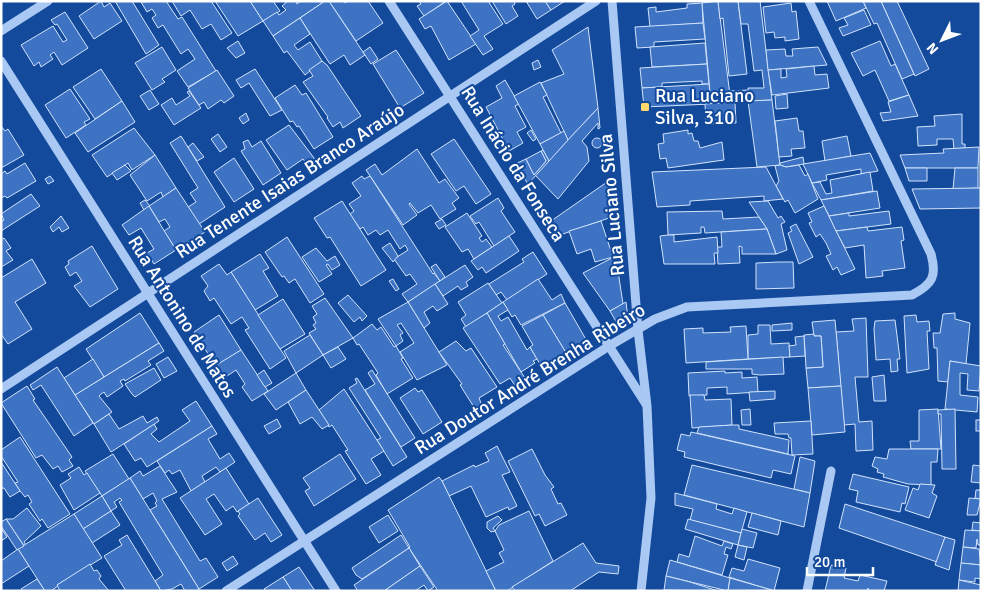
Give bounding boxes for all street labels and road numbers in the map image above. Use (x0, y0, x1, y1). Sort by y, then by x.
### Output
street label: Rua Inácio da Fonseca (455, 82, 571, 246)
street label: Rua Tenente Isaias Branco Araújo (171, 98, 409, 264)
street label: Rua Luciano Silva (594, 133, 630, 277)
street label: Rua Antonino de Matos (122, 231, 242, 403)
street label: Rua Doutor André Brenha Ribeiro (410, 298, 650, 460)

